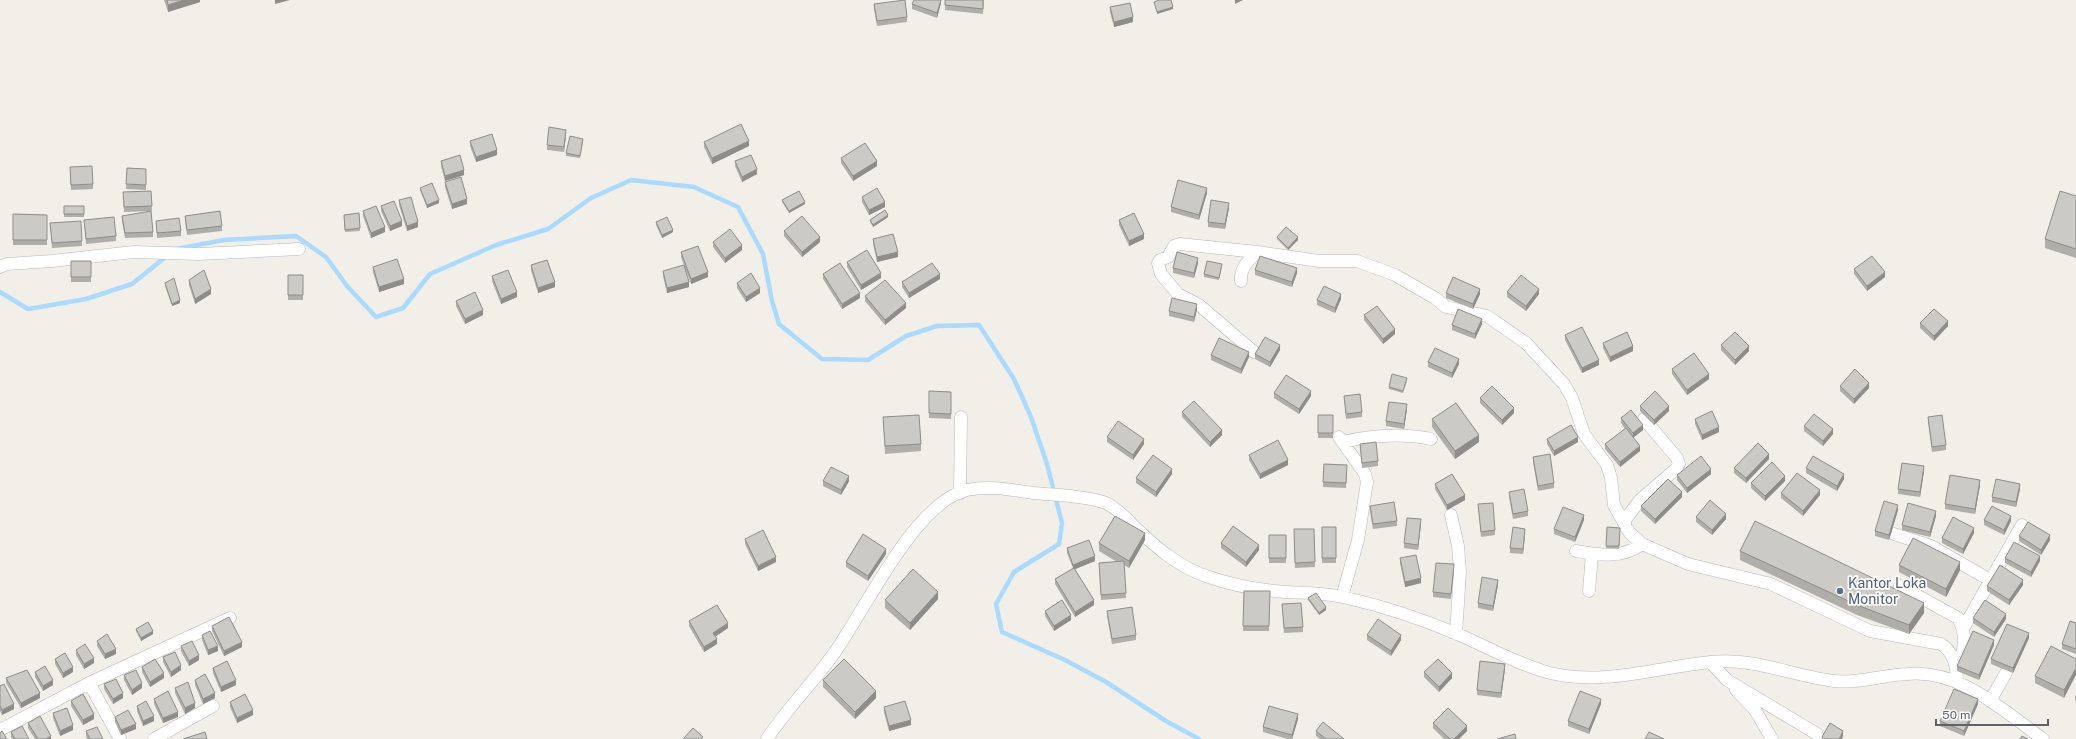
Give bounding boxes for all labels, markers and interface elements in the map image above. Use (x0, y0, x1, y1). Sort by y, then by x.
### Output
place label: Kantor Loka Monitor (1848, 575, 1926, 607)
marker: Kantor Loka Monitor (1835, 586, 1845, 596)
scale bar (1936, 701, 2048, 727)
text: 50 m (1942, 708, 1970, 722)

